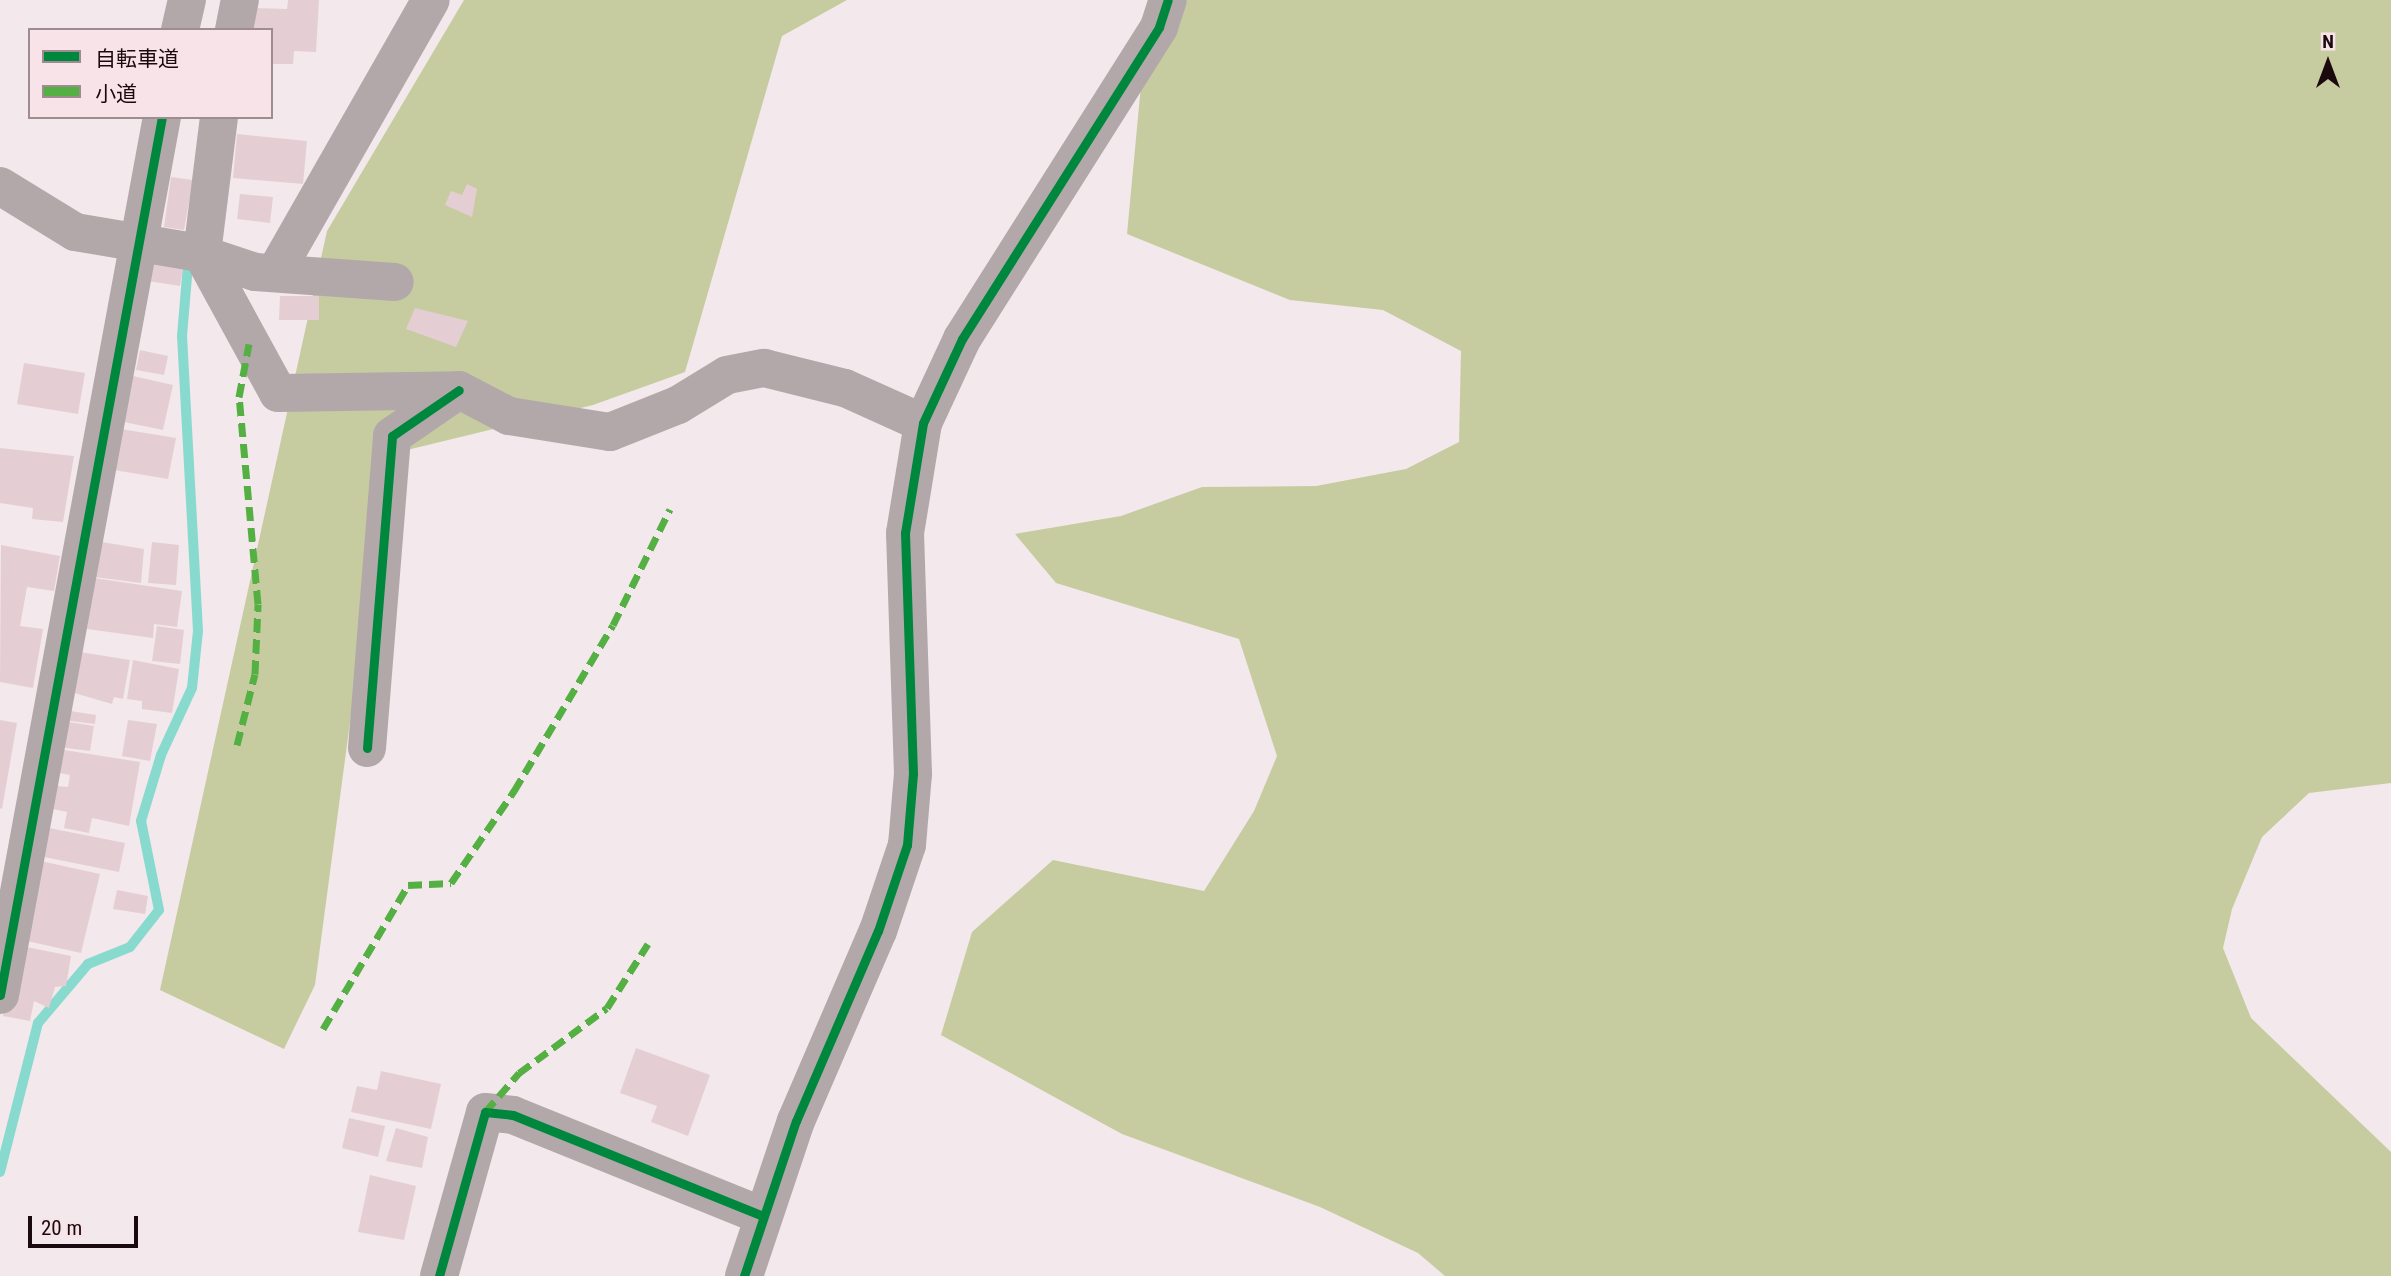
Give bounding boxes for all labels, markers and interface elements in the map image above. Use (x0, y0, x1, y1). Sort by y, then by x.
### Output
legend (28, 28, 273, 119)
north arrow (2293, 28, 2363, 98)
text: N (2322, 30, 2334, 53)
text: 自転車道 (95, 47, 179, 71)
text: 小道 (95, 82, 137, 106)
scale bar (32, 1202, 142, 1246)
text: 20 m (41, 1216, 82, 1240)

